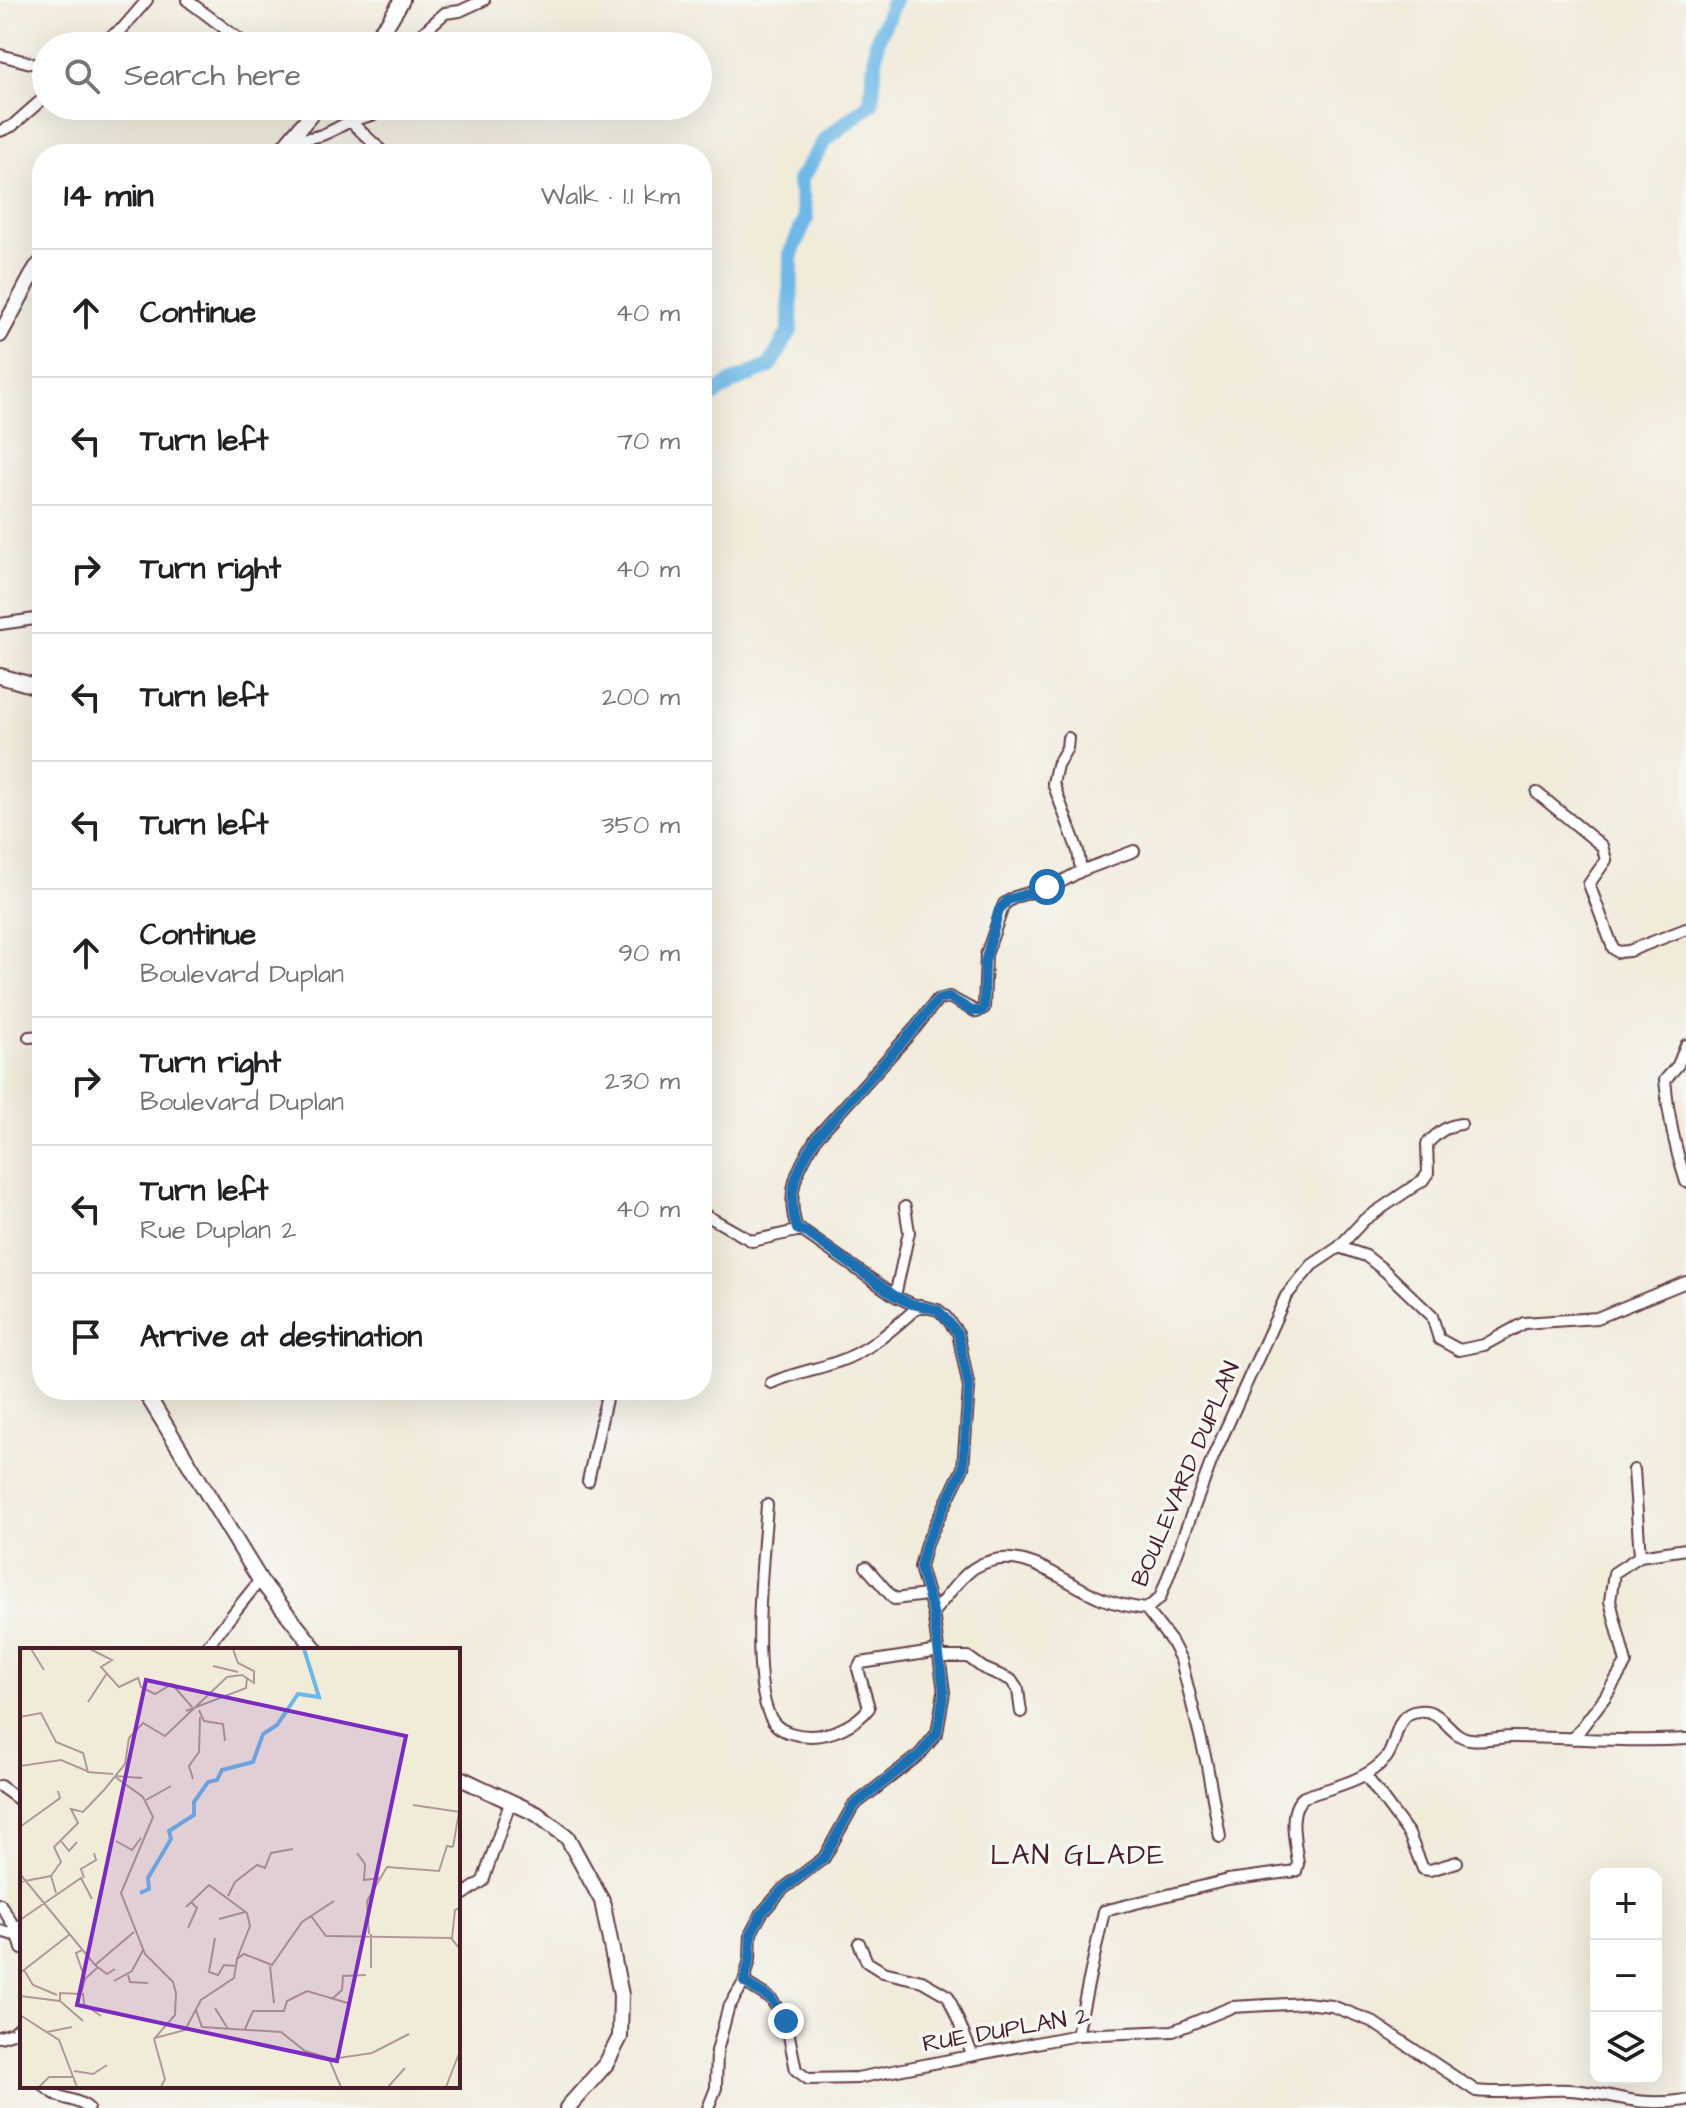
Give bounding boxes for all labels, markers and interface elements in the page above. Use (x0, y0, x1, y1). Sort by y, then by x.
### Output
search box (32, 32, 712, 120)
icon: search (60, 54, 104, 98)
text: Search here (124, 55, 301, 97)
text: 14 min (64, 172, 154, 220)
text: Walk · 1.1 km (541, 178, 680, 214)
icon: ahead (64, 291, 108, 335)
text: Continue (140, 292, 256, 334)
text: 40 m (615, 295, 680, 331)
icon: left (64, 419, 108, 463)
text: Turn left (140, 420, 268, 462)
text: 70 m (617, 423, 680, 459)
icon: right (64, 547, 108, 591)
text: Turn right (140, 548, 281, 590)
text: 40 m (615, 551, 680, 587)
icon: left (64, 675, 108, 719)
text: Turn left (140, 676, 268, 718)
text: 200 m (602, 679, 680, 715)
icon: left (64, 803, 108, 847)
text: Turn left (140, 804, 268, 846)
text: 350 m (601, 807, 680, 843)
route start (1029, 869, 1065, 905)
text: Continue (140, 914, 256, 956)
icon: ahead (64, 931, 108, 975)
text: 90 m (618, 935, 680, 971)
text: Boulevard Duplan (140, 956, 344, 992)
text: Turn right (140, 1042, 281, 1084)
icon: right (64, 1059, 108, 1103)
text: 230 m (605, 1063, 680, 1099)
text: Boulevard Duplan (140, 1084, 344, 1120)
text: Turn left (140, 1170, 268, 1212)
icon: left (64, 1187, 108, 1231)
text: 40 m (615, 1191, 680, 1227)
text: Rue Duplan 2 (140, 1212, 296, 1248)
icon: arrive (64, 1315, 108, 1359)
text: Arrive at destination (140, 1316, 422, 1358)
street label: BOULEVARD DUPLAN (1123, 1356, 1249, 1592)
inset map (20, 1648, 460, 2088)
district label: LAN GLADE (990, 1836, 1166, 1875)
map controls (1590, 1868, 1662, 2084)
button: + (1590, 1868, 1662, 1940)
button: − (1590, 1940, 1662, 2012)
street label: RUE DUPLAN 2 (920, 1999, 1092, 2061)
route end (768, 2003, 804, 2039)
button: layers (1590, 2012, 1662, 2084)

